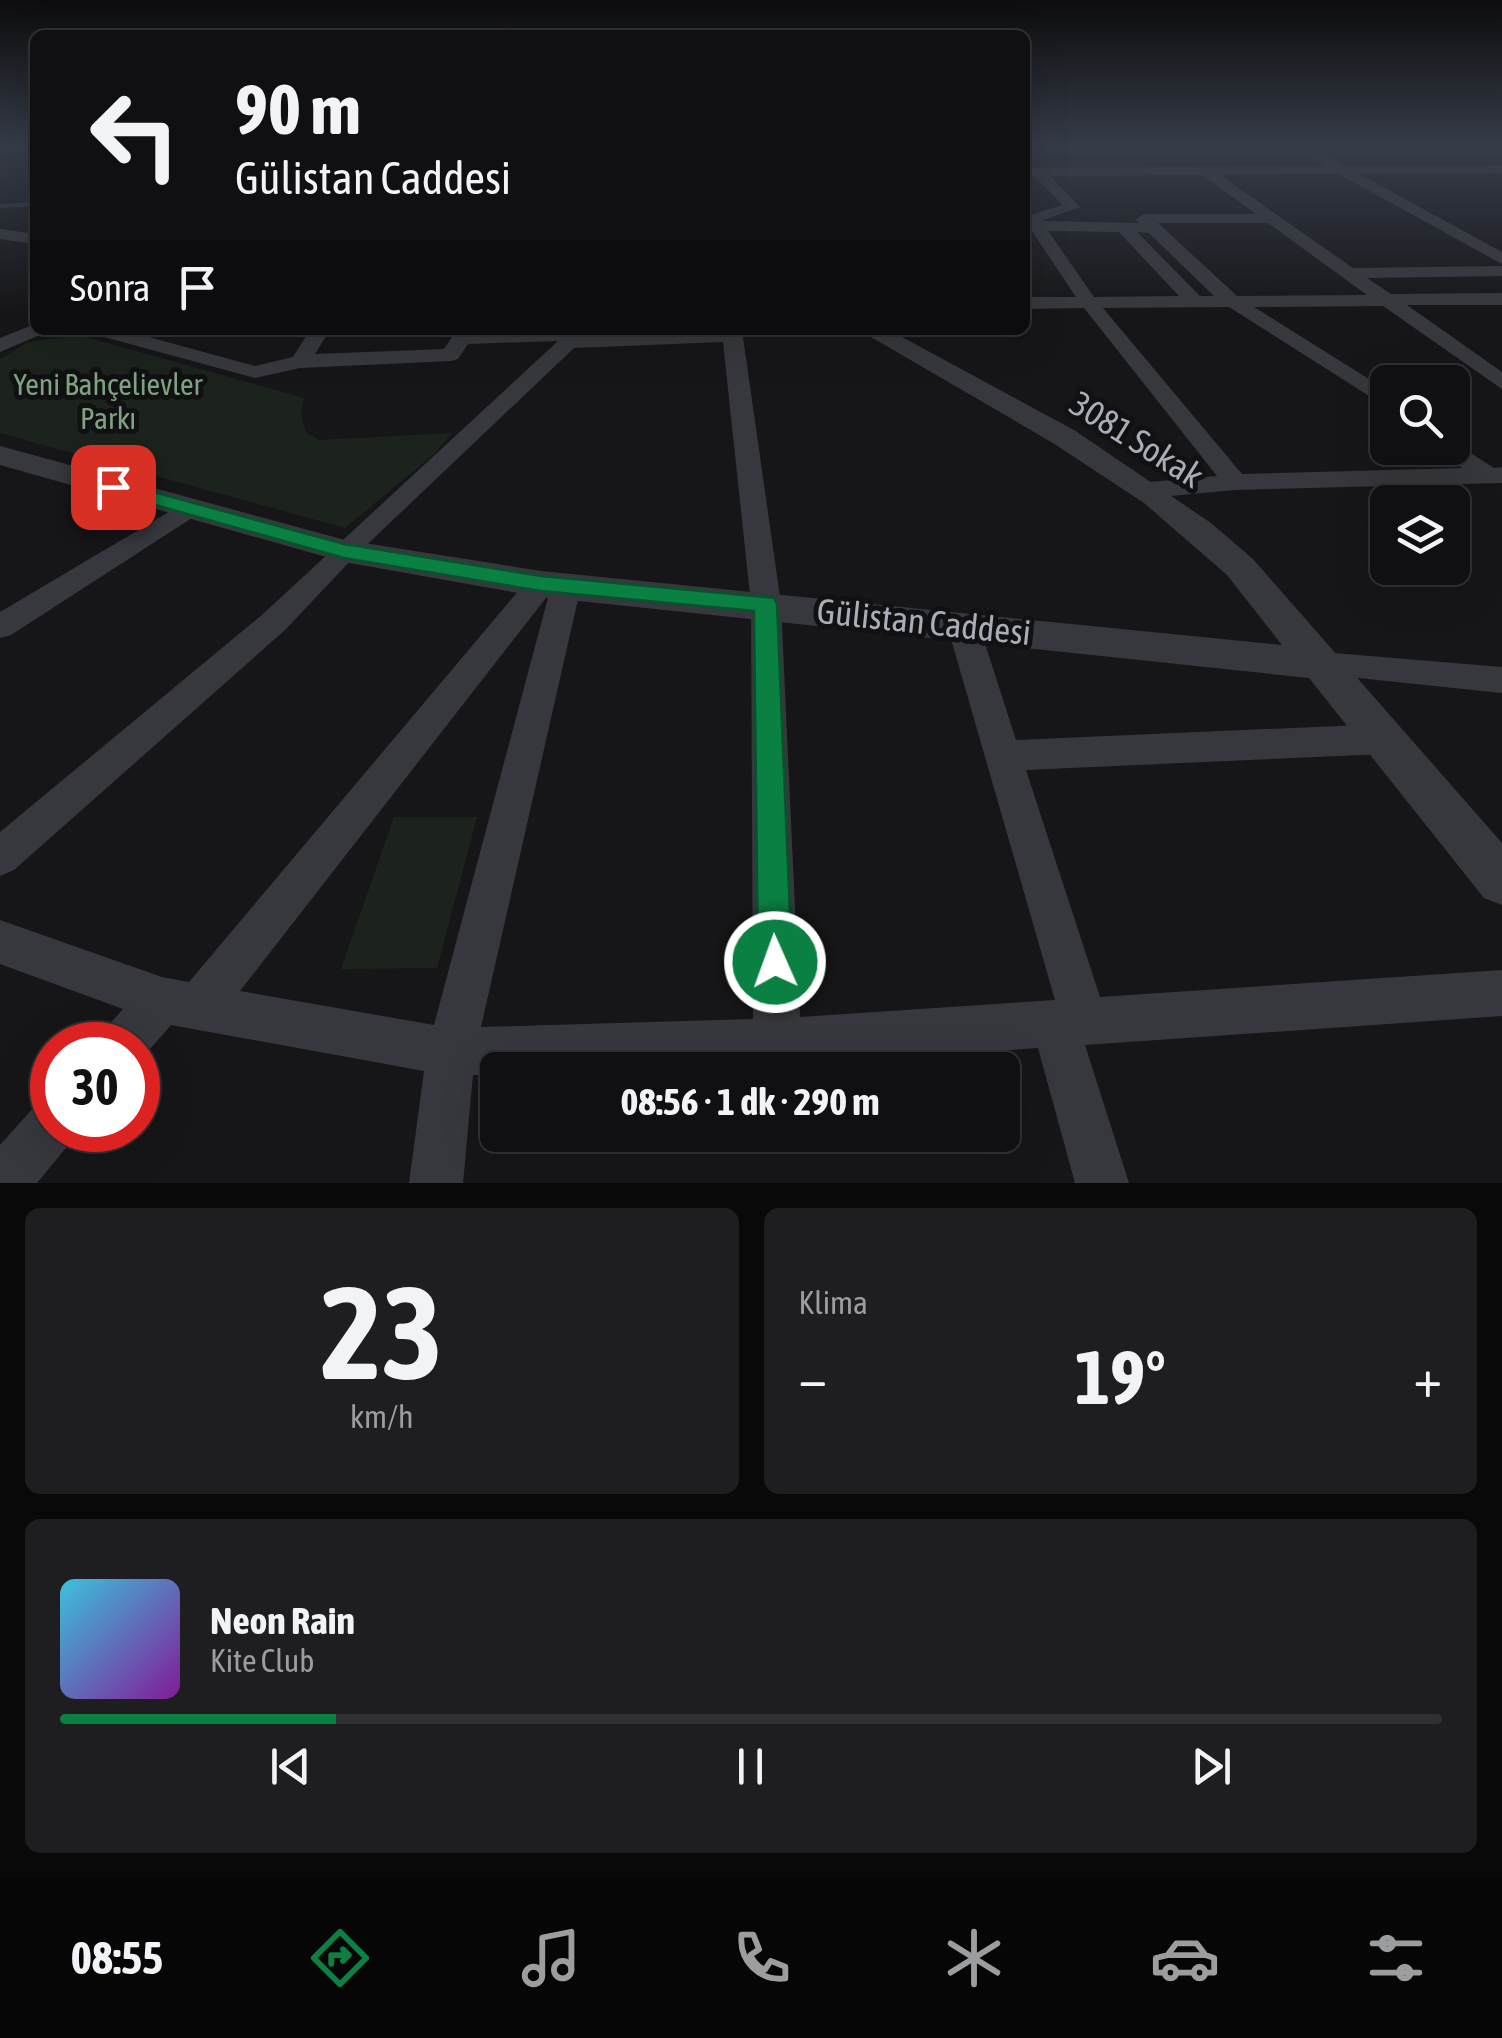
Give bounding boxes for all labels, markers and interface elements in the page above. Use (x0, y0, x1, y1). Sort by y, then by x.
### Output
text: 90 m (235, 69, 361, 149)
icon: left (70, 70, 200, 200)
text: Gülistan Caddesi (235, 152, 511, 204)
icon: arrive (170, 260, 225, 315)
text: Sonra (70, 266, 150, 309)
map controls (1370, 365, 1470, 585)
button: search (1370, 365, 1470, 465)
park label: Yeni Bahçelievler Parkı (14, 367, 204, 435)
street label: 3081 Sokak (1063, 383, 1211, 495)
pin (71, 445, 156, 530)
icon: arrive (86, 460, 141, 515)
button: layers (1370, 485, 1470, 585)
street label: Gülistan Caddesi (815, 590, 1033, 652)
position arrow (723, 910, 827, 1014)
speed limit sign: 30 (30, 1022, 160, 1152)
text: 08:56 · 1 dk · 290 m (620, 1080, 880, 1123)
text: 23 (321, 1258, 443, 1407)
text: Klima (799, 1284, 868, 1321)
text: 19° (1075, 1334, 1166, 1420)
text: − (799, 1346, 827, 1409)
text: + (1413, 1346, 1442, 1409)
text: km/h (350, 1398, 413, 1435)
text: Neon Rain (210, 1599, 355, 1642)
text: Kite Club (210, 1642, 314, 1679)
icon: previous (263, 1739, 318, 1794)
icon: pause (723, 1739, 778, 1794)
icon: next (1184, 1739, 1239, 1794)
icon: directions (305, 1923, 375, 1993)
icon: music (516, 1923, 586, 1993)
icon: phone (727, 1923, 797, 1993)
icon: climate (939, 1923, 1009, 1993)
icon: car (1150, 1923, 1220, 1993)
icon: filters (1361, 1923, 1431, 1993)
text: 08:55 (71, 1932, 163, 1984)

